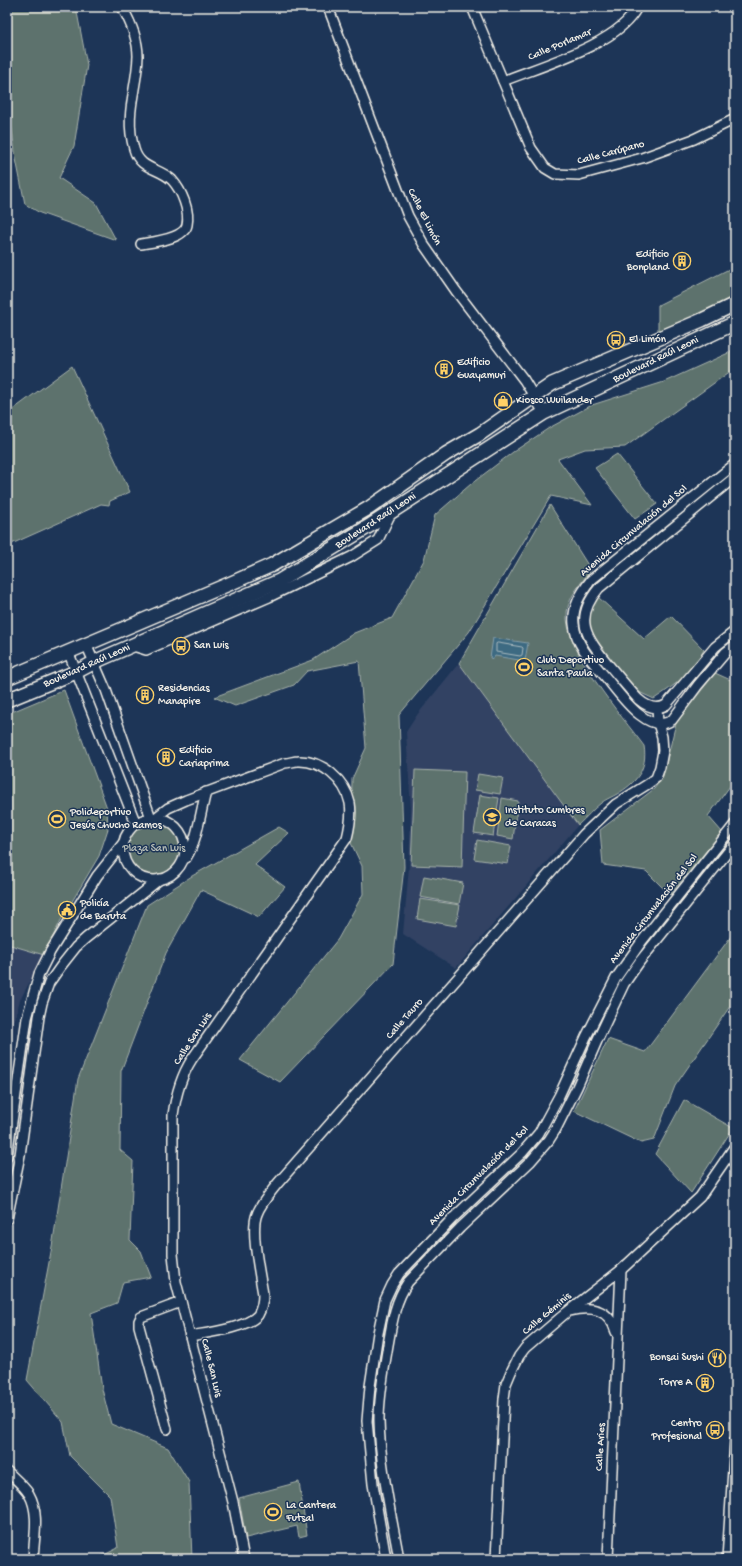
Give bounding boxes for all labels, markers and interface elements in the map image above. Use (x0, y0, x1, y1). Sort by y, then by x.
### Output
street label: Calle Porlamar (527, 26, 594, 64)
street label: Calle Carúpano (576, 138, 646, 168)
street label: Calle El Limón (405, 187, 444, 248)
place label: Edificio Bonpland (626, 248, 671, 274)
building icon: Edificio Bonpland (672, 251, 692, 271)
bus stop icon: El Limón (606, 330, 626, 350)
street label: Boulevard Raúl Leoni (610, 334, 701, 386)
place label: El Limón (629, 334, 667, 346)
place label: Edificio Guayamuri (457, 356, 506, 382)
building icon: Edificio Guayamuri (434, 359, 454, 379)
shop icon: Kiosco Wuilander (493, 391, 513, 411)
place label: Kiosco Wuilander (516, 395, 594, 407)
street label: Avenida Circunvalación del Sol (578, 482, 690, 579)
street label: Boulevard Raúl Leoni (333, 490, 419, 552)
bus stop icon: San Luis (171, 636, 191, 656)
place label: San Luis (194, 640, 230, 652)
street label: Boulevard Raúl Leoni (41, 641, 132, 691)
place label: Club Deportivo Santa Paula (537, 655, 605, 680)
sports icon: Club Deportivo Santa Paula (514, 657, 534, 677)
place label: Residencias Manapire (158, 683, 210, 708)
building icon: Residencias Manapire (135, 685, 155, 705)
place label: Edificio Cariaprima (179, 744, 230, 770)
building icon: Edificio Cariaprima (156, 747, 176, 767)
place label: Instituto Cumbres de Caracas (505, 805, 586, 830)
place label: Polideportivo Jesús Chucho Ramos (69, 807, 163, 832)
school or university icon: Instituto Cumbres de Caracas (482, 807, 502, 827)
sports icon: Polideportivo Jesús Chucho Ramos (47, 809, 67, 829)
park label: Plaza San Luis (122, 843, 186, 855)
street label: Avenida Circunvalación del Sol (608, 851, 701, 966)
place label: Policía de Baruta (79, 898, 127, 923)
public building icon: Policía de Baruta (57, 900, 77, 920)
street label: Calle Tauro (384, 996, 426, 1042)
street label: Calle San Luis (172, 1010, 215, 1067)
street label: Avenida Circunvalación del Sol (427, 1123, 532, 1228)
street label: Calle Géminis (520, 1290, 574, 1338)
street label: Calle San Luis (198, 1338, 224, 1399)
restaurant icon: Bonsai Sushi (707, 1348, 727, 1368)
place label: Bonsai Sushi (649, 1352, 704, 1364)
building icon: Torre A (695, 1373, 715, 1393)
place label: Torre A (658, 1377, 692, 1389)
place label: Centro Profesional (650, 1418, 703, 1443)
bus stop icon: Centro Profesional (705, 1420, 725, 1440)
street label: Calle Aries (594, 1422, 608, 1471)
place label: La Cantera Futsal (285, 1500, 337, 1525)
sports icon: La Cantera Futsal (263, 1502, 283, 1522)

